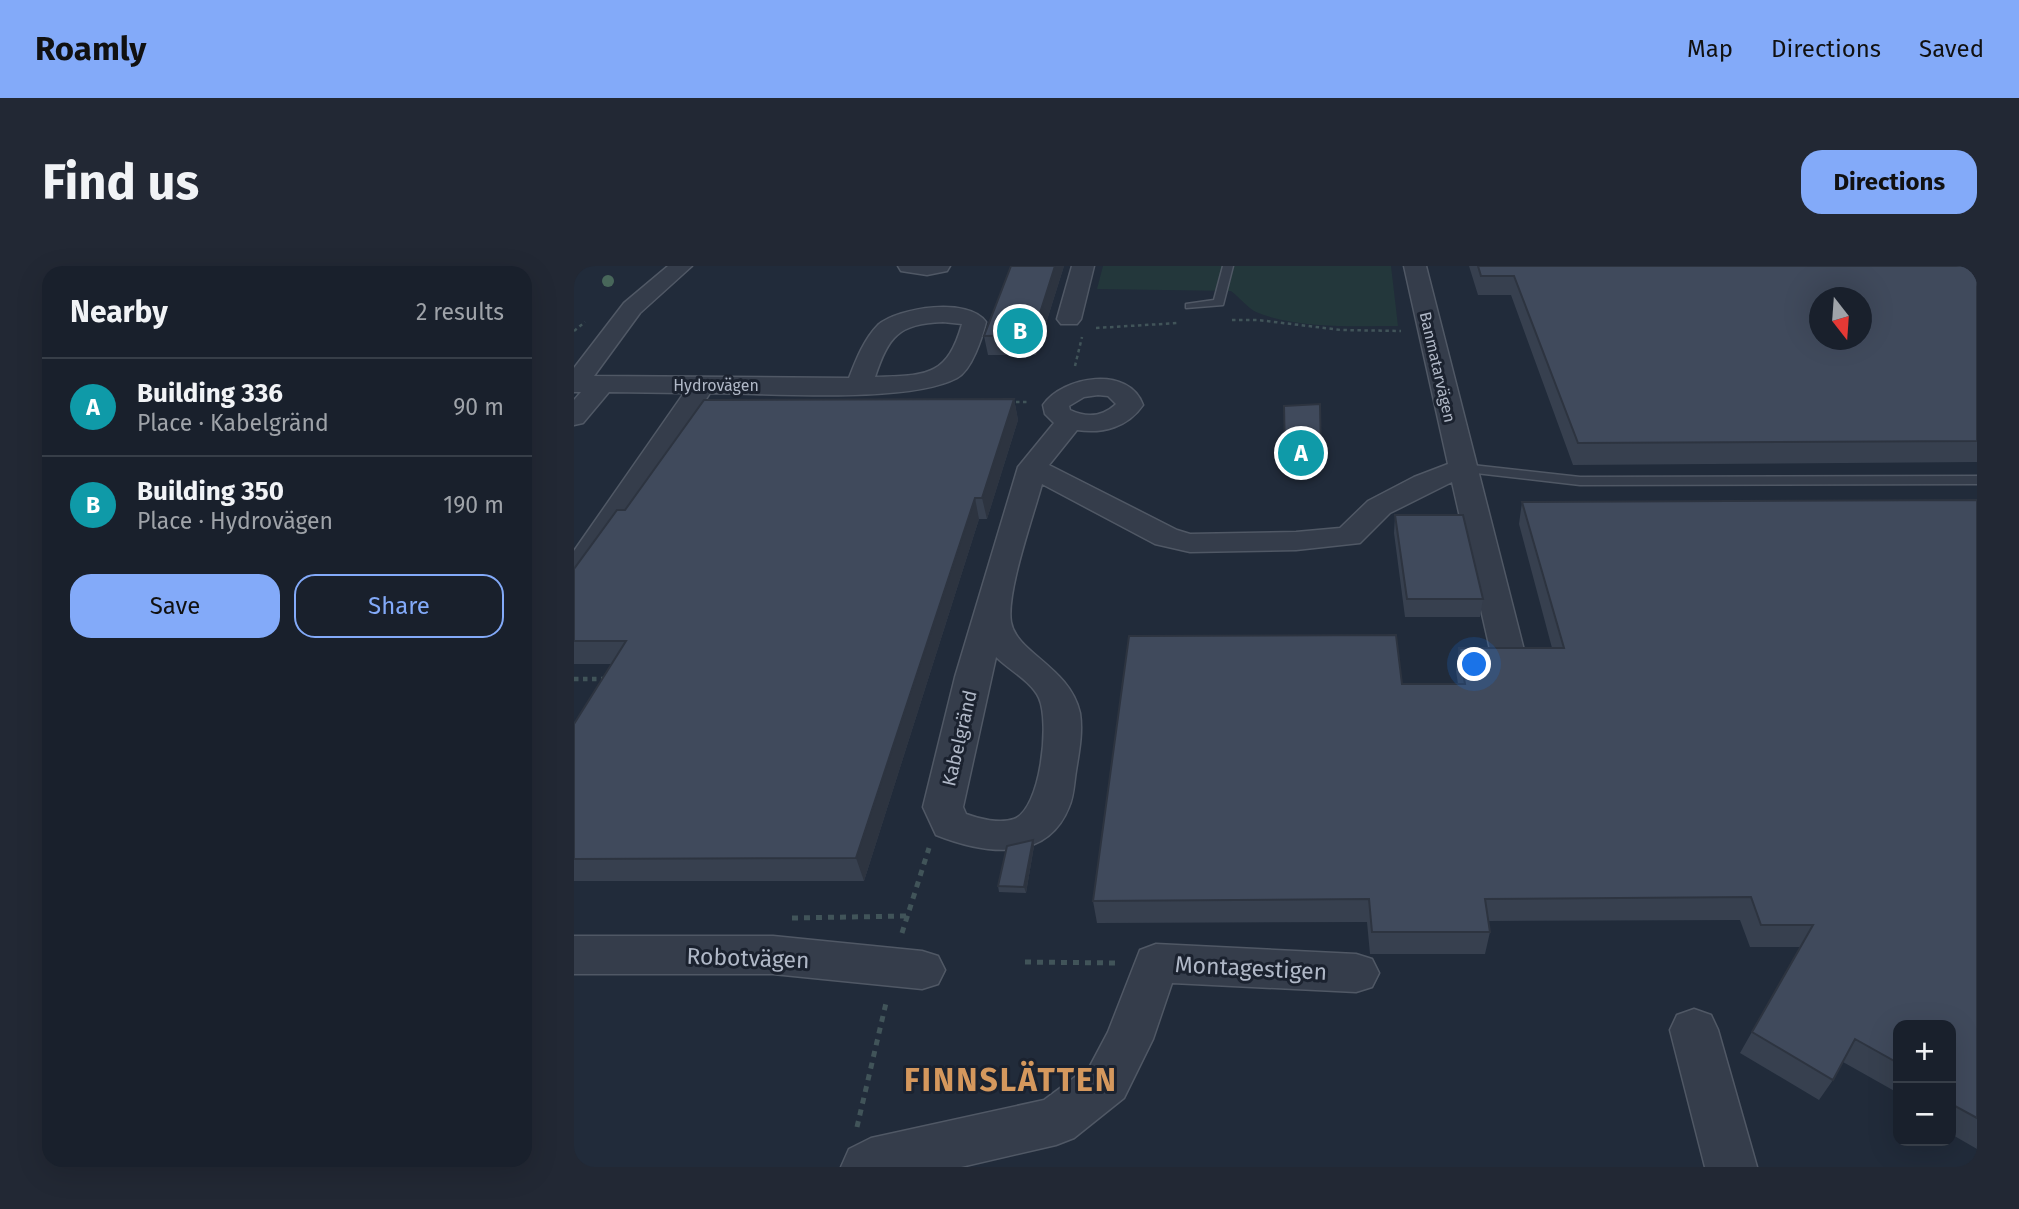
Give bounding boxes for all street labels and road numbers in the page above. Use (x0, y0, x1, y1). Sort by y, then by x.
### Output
street label: Banmatarvägen (1416, 310, 1459, 424)
street label: Hydrovägen (673, 376, 759, 395)
street label: Kabelgränd (937, 688, 982, 788)
street label: Robotvägen (686, 942, 810, 974)
street label: Montagestigen (1174, 950, 1328, 986)

